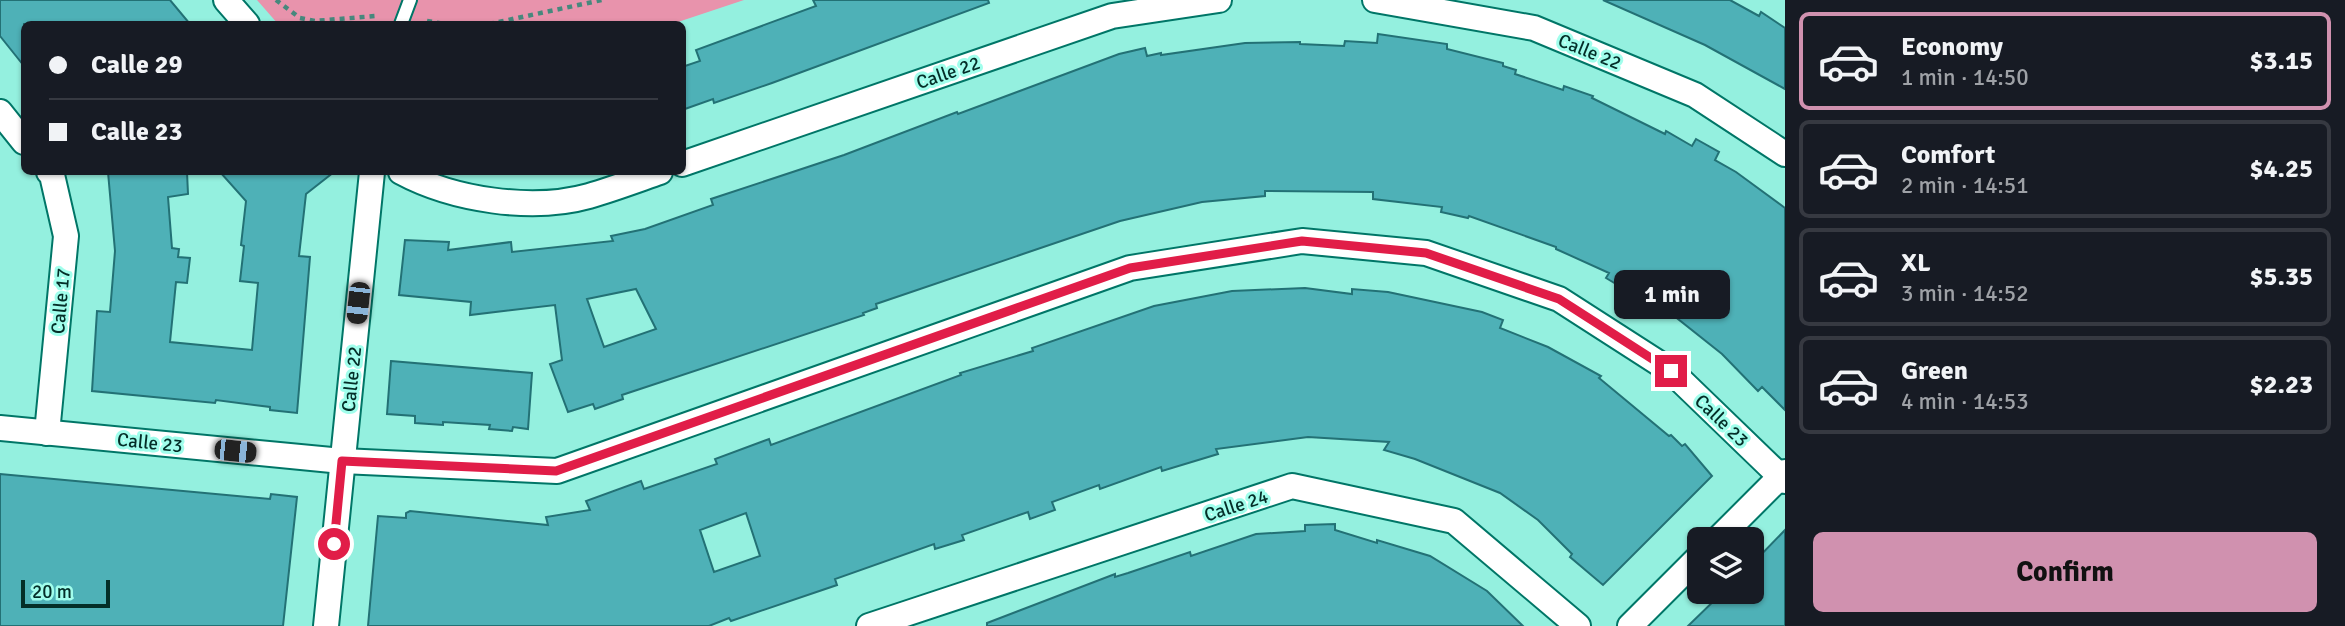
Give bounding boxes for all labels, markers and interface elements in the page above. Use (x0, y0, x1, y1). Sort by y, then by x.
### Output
street label: Calle 22 (1555, 28, 1625, 75)
icon: car (1817, 30, 1880, 93)
text: Economy (1901, 31, 2003, 63)
text: $3.15 (2249, 45, 2313, 77)
text: Calle 29 (91, 49, 183, 81)
street label: Calle 22 (913, 51, 983, 95)
text: 1 min · 14:50 (1901, 63, 2029, 92)
text: Calle 23 (91, 116, 183, 148)
icon: car (1817, 138, 1880, 201)
text: Comfort (1901, 139, 1995, 171)
text: $4.25 (2249, 153, 2313, 185)
text: 2 min · 14:51 (1901, 171, 2029, 200)
icon: car (1817, 246, 1880, 309)
text: XL (1901, 247, 1931, 279)
text: $5.35 (2249, 261, 2313, 293)
street label: Calle 17 (46, 267, 76, 335)
callout: 1 min (1613, 270, 1729, 318)
text: 3 min · 14:52 (1901, 279, 2029, 308)
text: 1 min (1644, 280, 1700, 309)
car (346, 281, 371, 325)
street label: Calle 22 (337, 345, 367, 413)
icon: car (1817, 354, 1880, 417)
route end (1655, 355, 1687, 387)
text: Green (1901, 355, 1968, 387)
text: $2.23 (2249, 369, 2313, 401)
text: 4 min · 14:53 (1901, 387, 2029, 416)
street label: Calle 23 (1689, 389, 1753, 452)
street label: Calle 23 (116, 428, 184, 458)
car (214, 438, 257, 464)
street label: Calle 24 (1201, 484, 1271, 528)
map controls (1687, 527, 1764, 604)
button: layers (1687, 527, 1764, 604)
route start (318, 528, 350, 560)
button: Confirm (1813, 532, 2317, 612)
scale bar (21, 577, 110, 609)
text: 20 m (32, 580, 72, 604)

